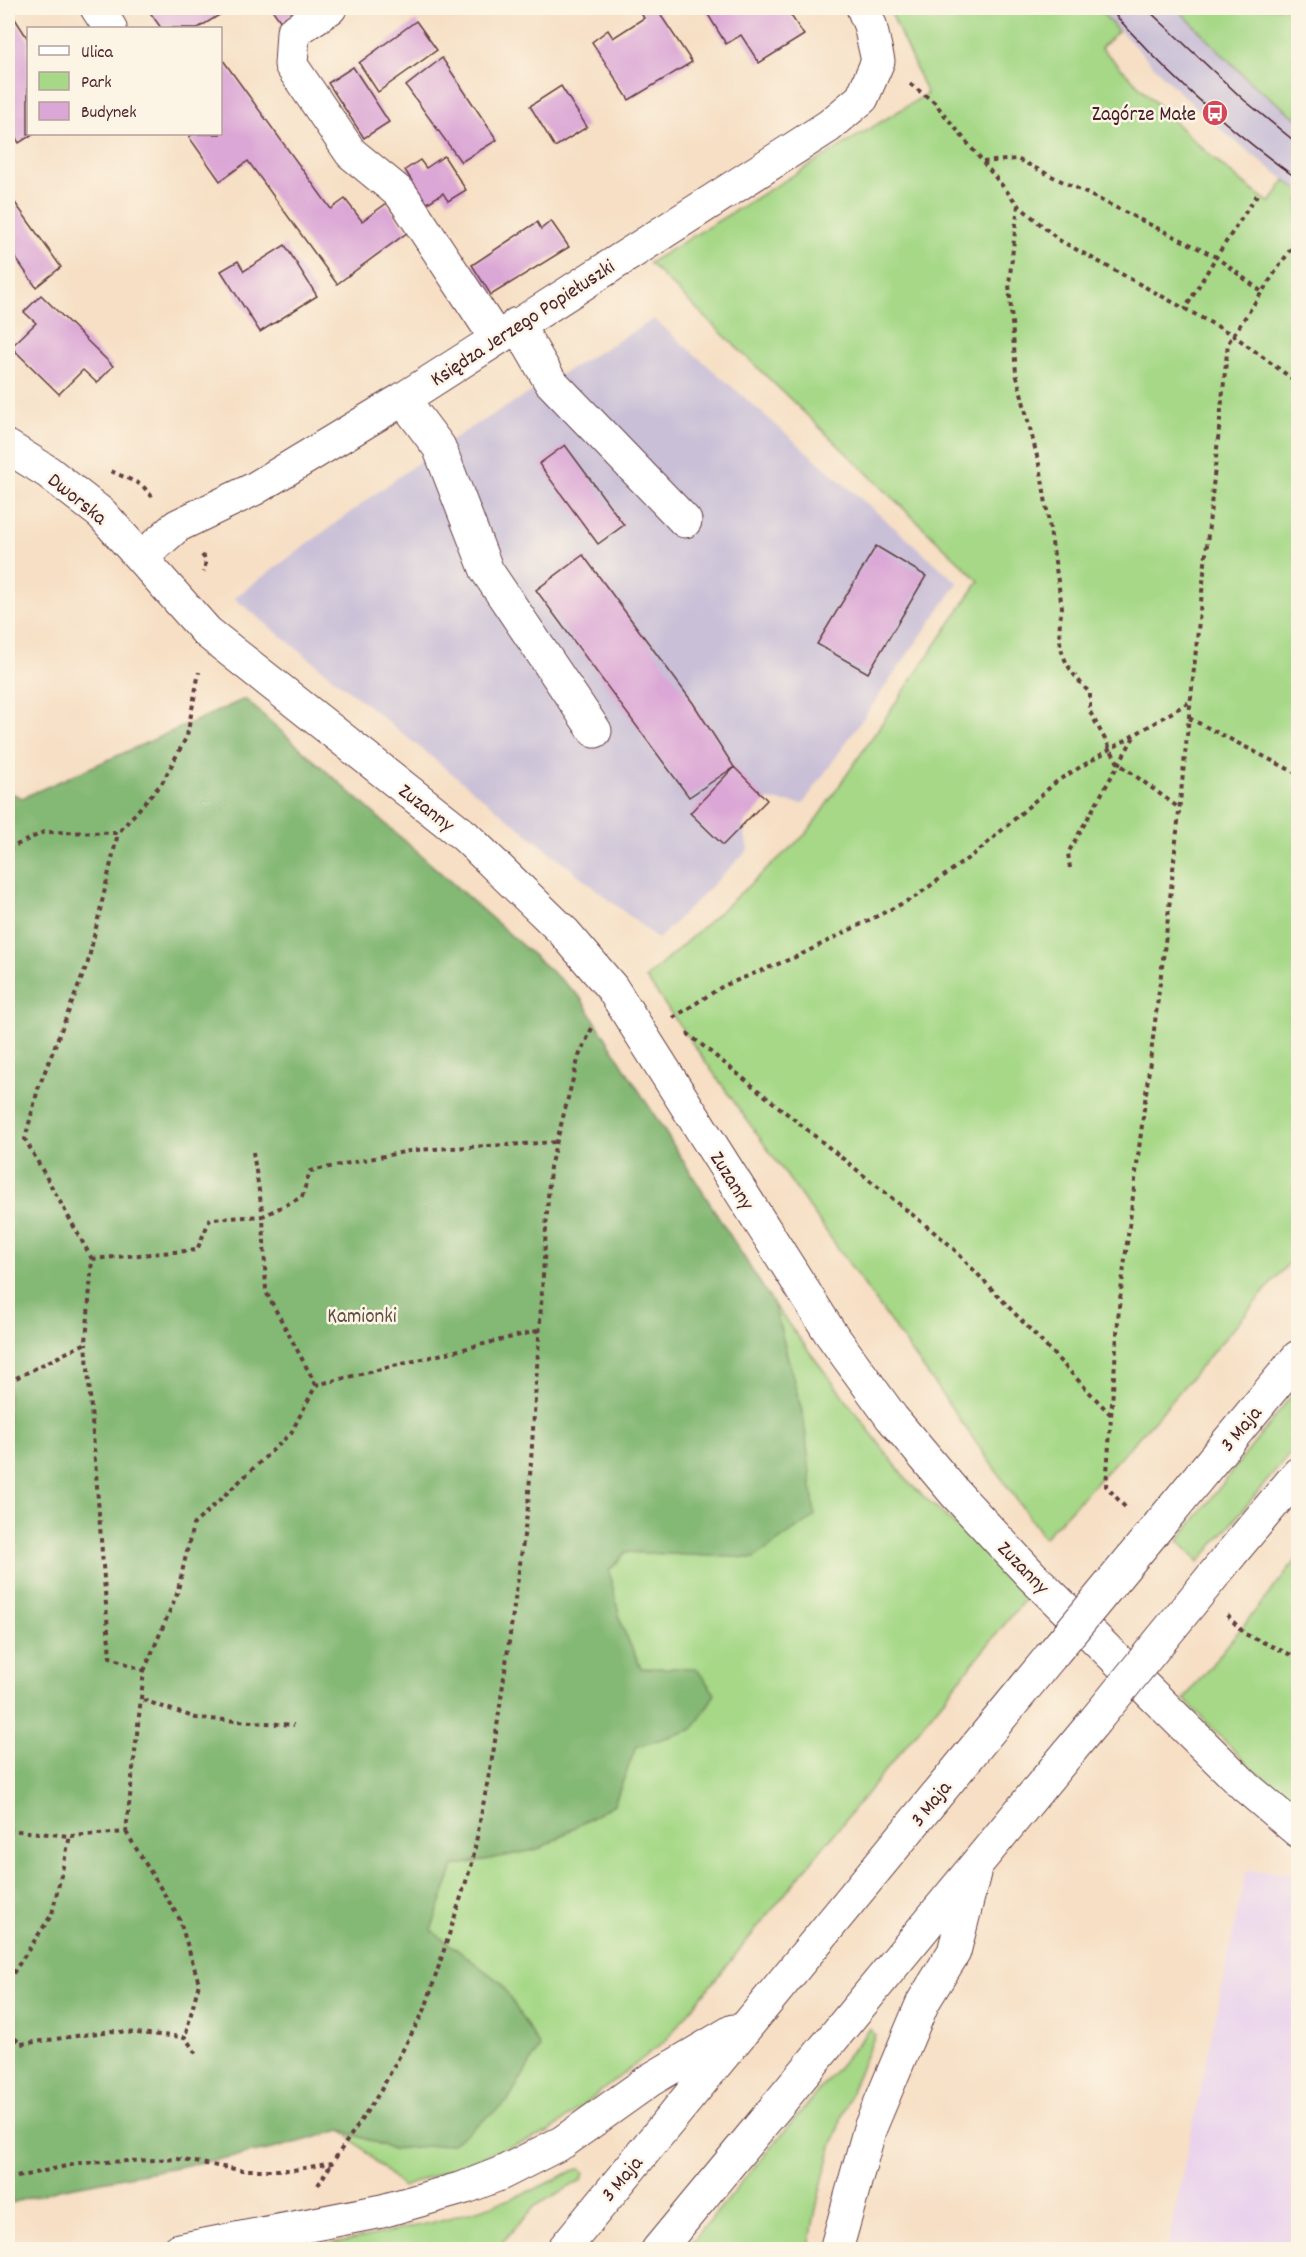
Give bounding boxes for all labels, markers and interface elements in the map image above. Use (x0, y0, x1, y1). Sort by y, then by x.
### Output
legend (27, 27, 222, 135)
text: Ulica (81, 41, 113, 66)
text: Park (81, 71, 112, 96)
bus stop icon: Zagórze Małe (1200, 98, 1230, 128)
text: Budynek (81, 101, 137, 126)
place label: Zagórze Małe (1092, 101, 1196, 131)
street label: Księdza Jerzego Popiełuszki (425, 253, 622, 396)
street label: Dworska (40, 467, 113, 534)
street label: Zuzanny (391, 778, 460, 841)
street label: Zuzanny (701, 1146, 760, 1217)
park label: Kamionki (327, 1303, 397, 1333)
street label: 3 Maja (1214, 1400, 1271, 1459)
street label: Zuzanny (989, 1536, 1055, 1603)
street label: 3 Maja (904, 1774, 961, 1834)
street label: 3 Maja (595, 2150, 652, 2209)

